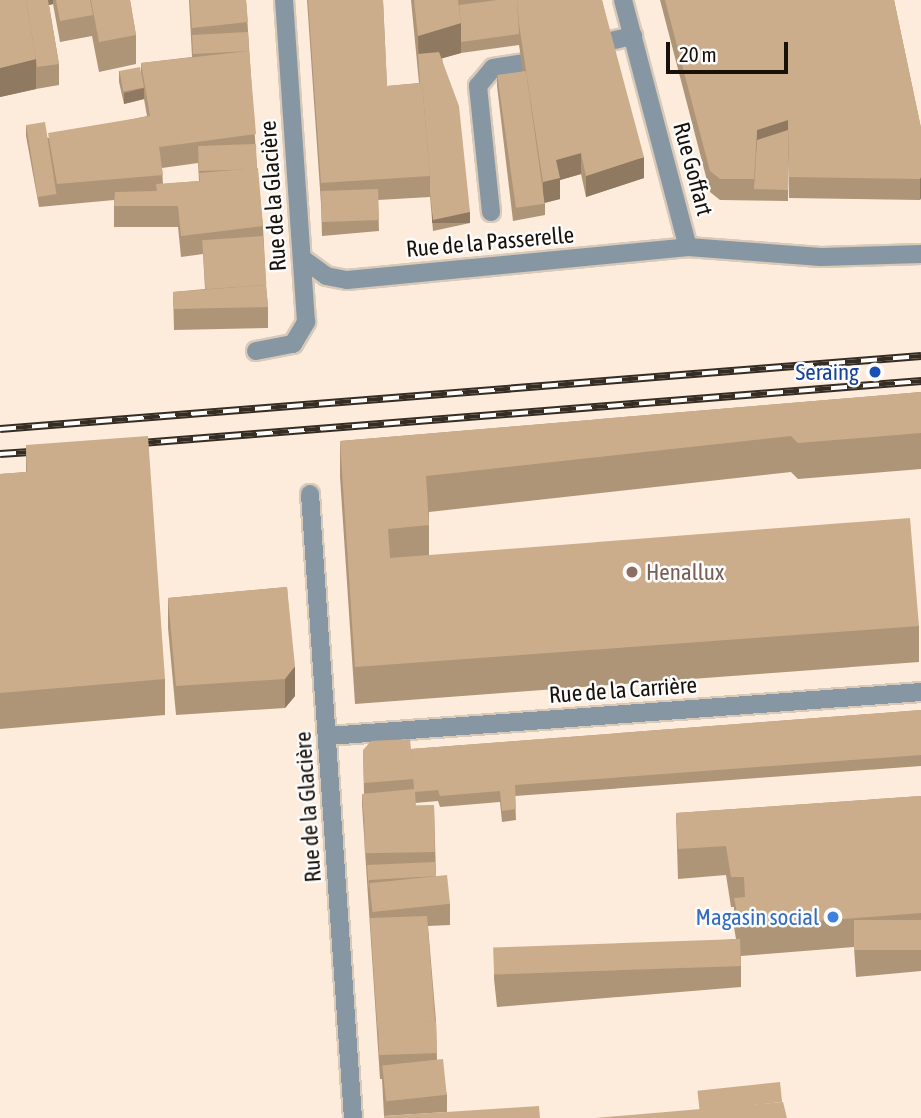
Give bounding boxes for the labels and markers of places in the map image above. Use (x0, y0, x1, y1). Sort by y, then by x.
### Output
place label: Seraing (796, 358, 859, 386)
marker: Seraing (865, 362, 885, 382)
place label: Henallux (646, 558, 724, 586)
marker: Henallux (624, 564, 640, 580)
place label: Magasin social (696, 903, 819, 931)
marker: Magasin social (825, 909, 841, 925)

